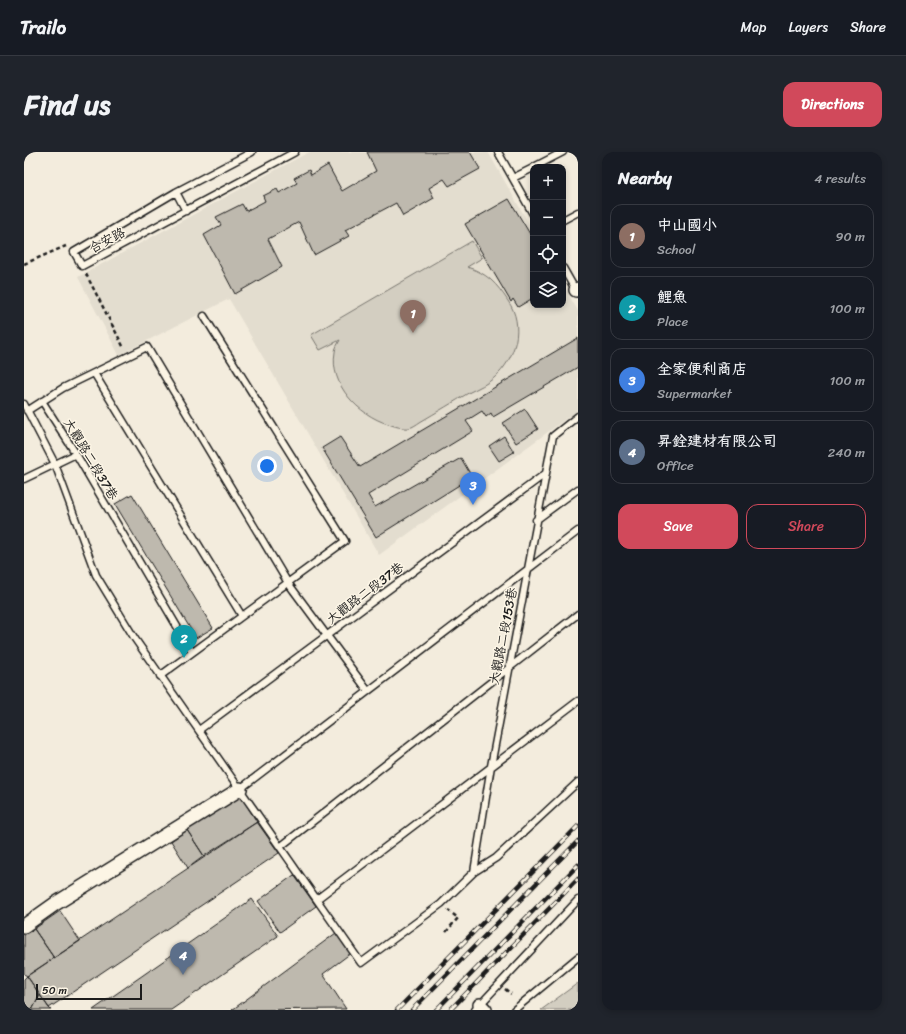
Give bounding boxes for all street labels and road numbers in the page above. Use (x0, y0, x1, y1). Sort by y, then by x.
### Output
street label: 合安路 (84, 221, 130, 259)
street label: 大觀路二段37巷 (57, 413, 125, 505)
street label: 大觀路二段37巷 (321, 556, 409, 630)
street label: 大觀路二段153巷 (482, 585, 524, 687)

